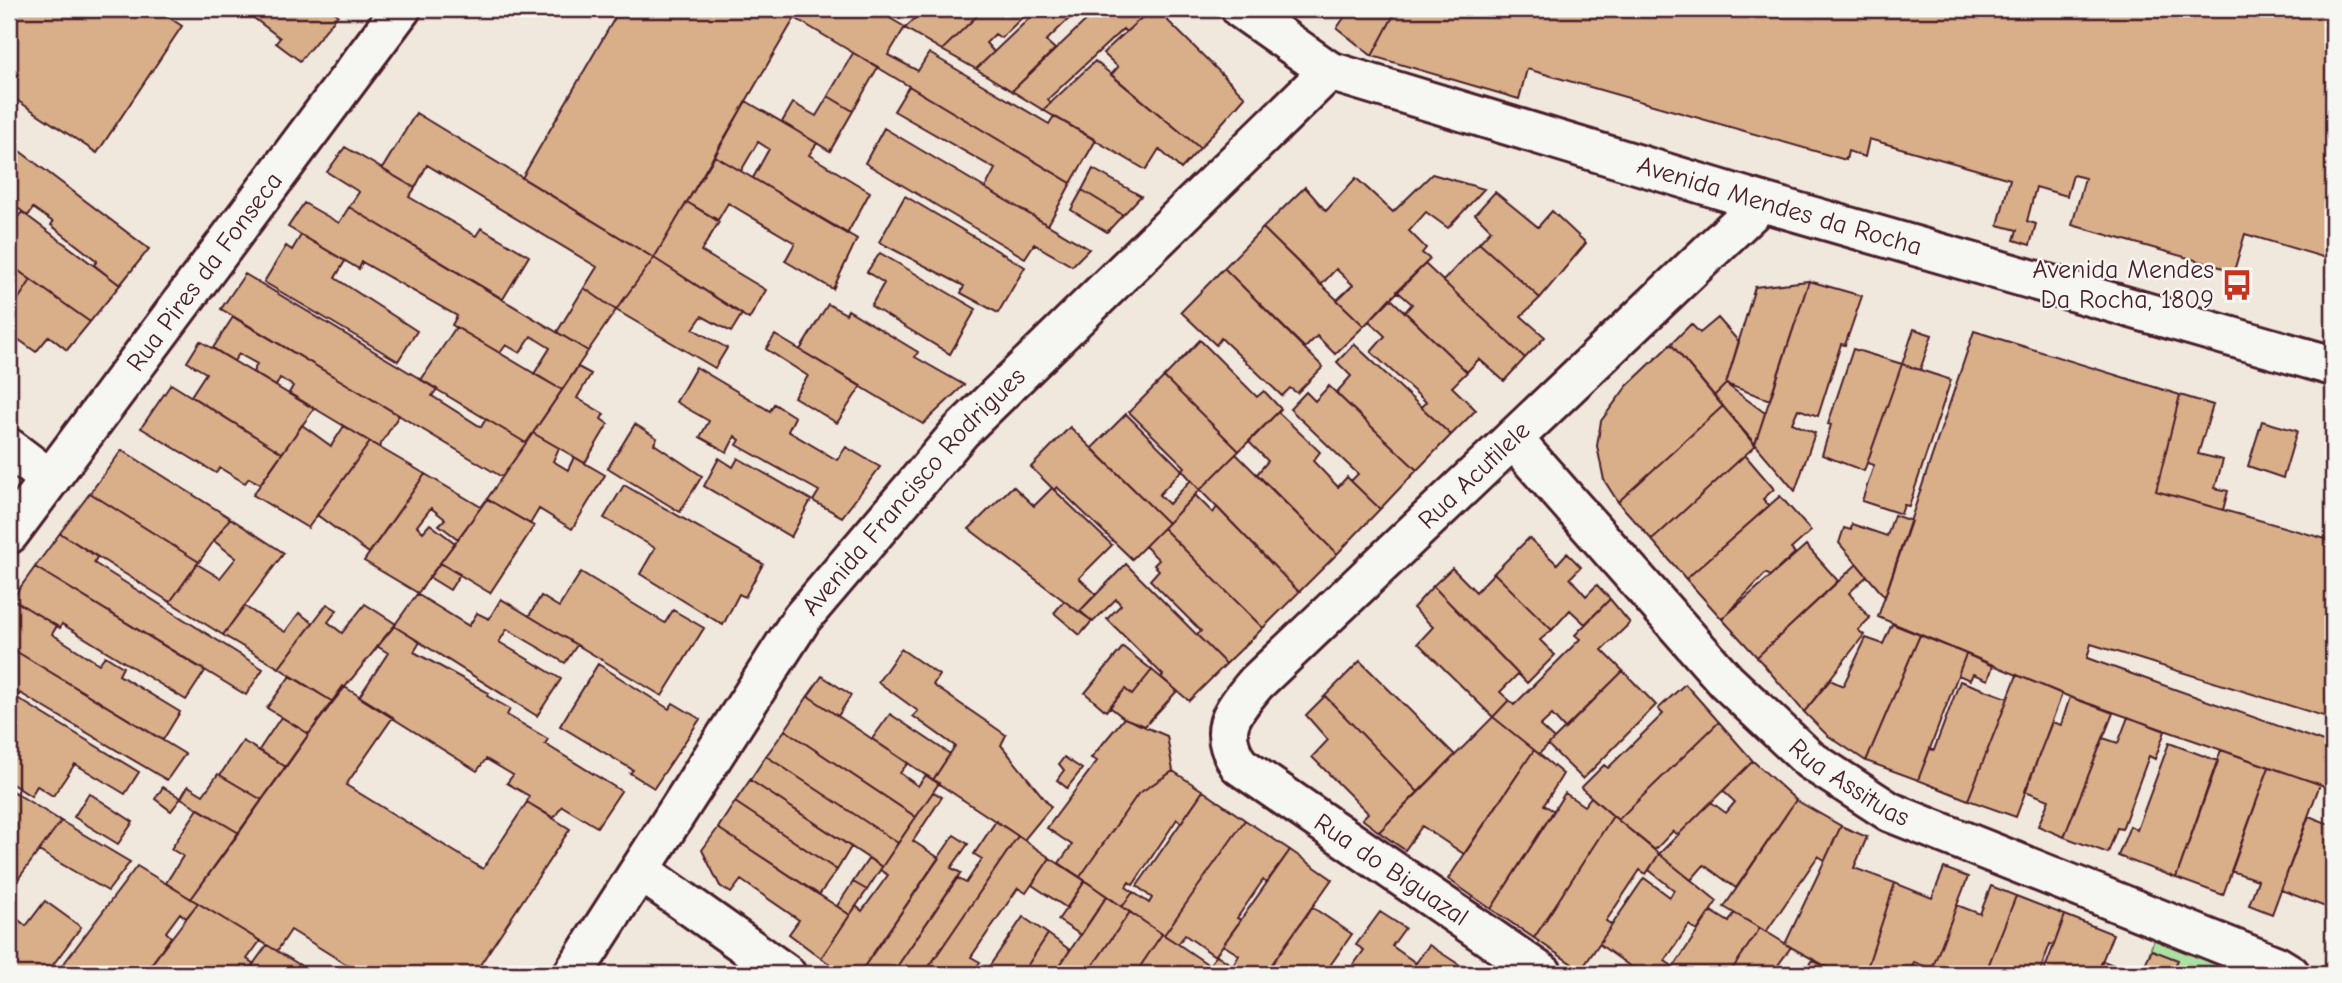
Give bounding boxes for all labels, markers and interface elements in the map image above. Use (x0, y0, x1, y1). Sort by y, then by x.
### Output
street label: Avenida Mendes da Rocha (1634, 150, 1925, 262)
street label: Rua Pires da Fonseca (121, 166, 289, 378)
place label: Avenida Mendes Da Rocha, 1809 (2033, 255, 2214, 315)
bus stop icon: Avenida Mendes Da Rocha, 1809 (2220, 268, 2254, 302)
street label: Avenida Francisco Rodrigues (796, 362, 1032, 622)
street label: Rua Acutilele (1412, 415, 1536, 535)
street label: Rua Assituas (1782, 733, 1913, 833)
street label: Rua do Biguazal (1308, 807, 1474, 933)

